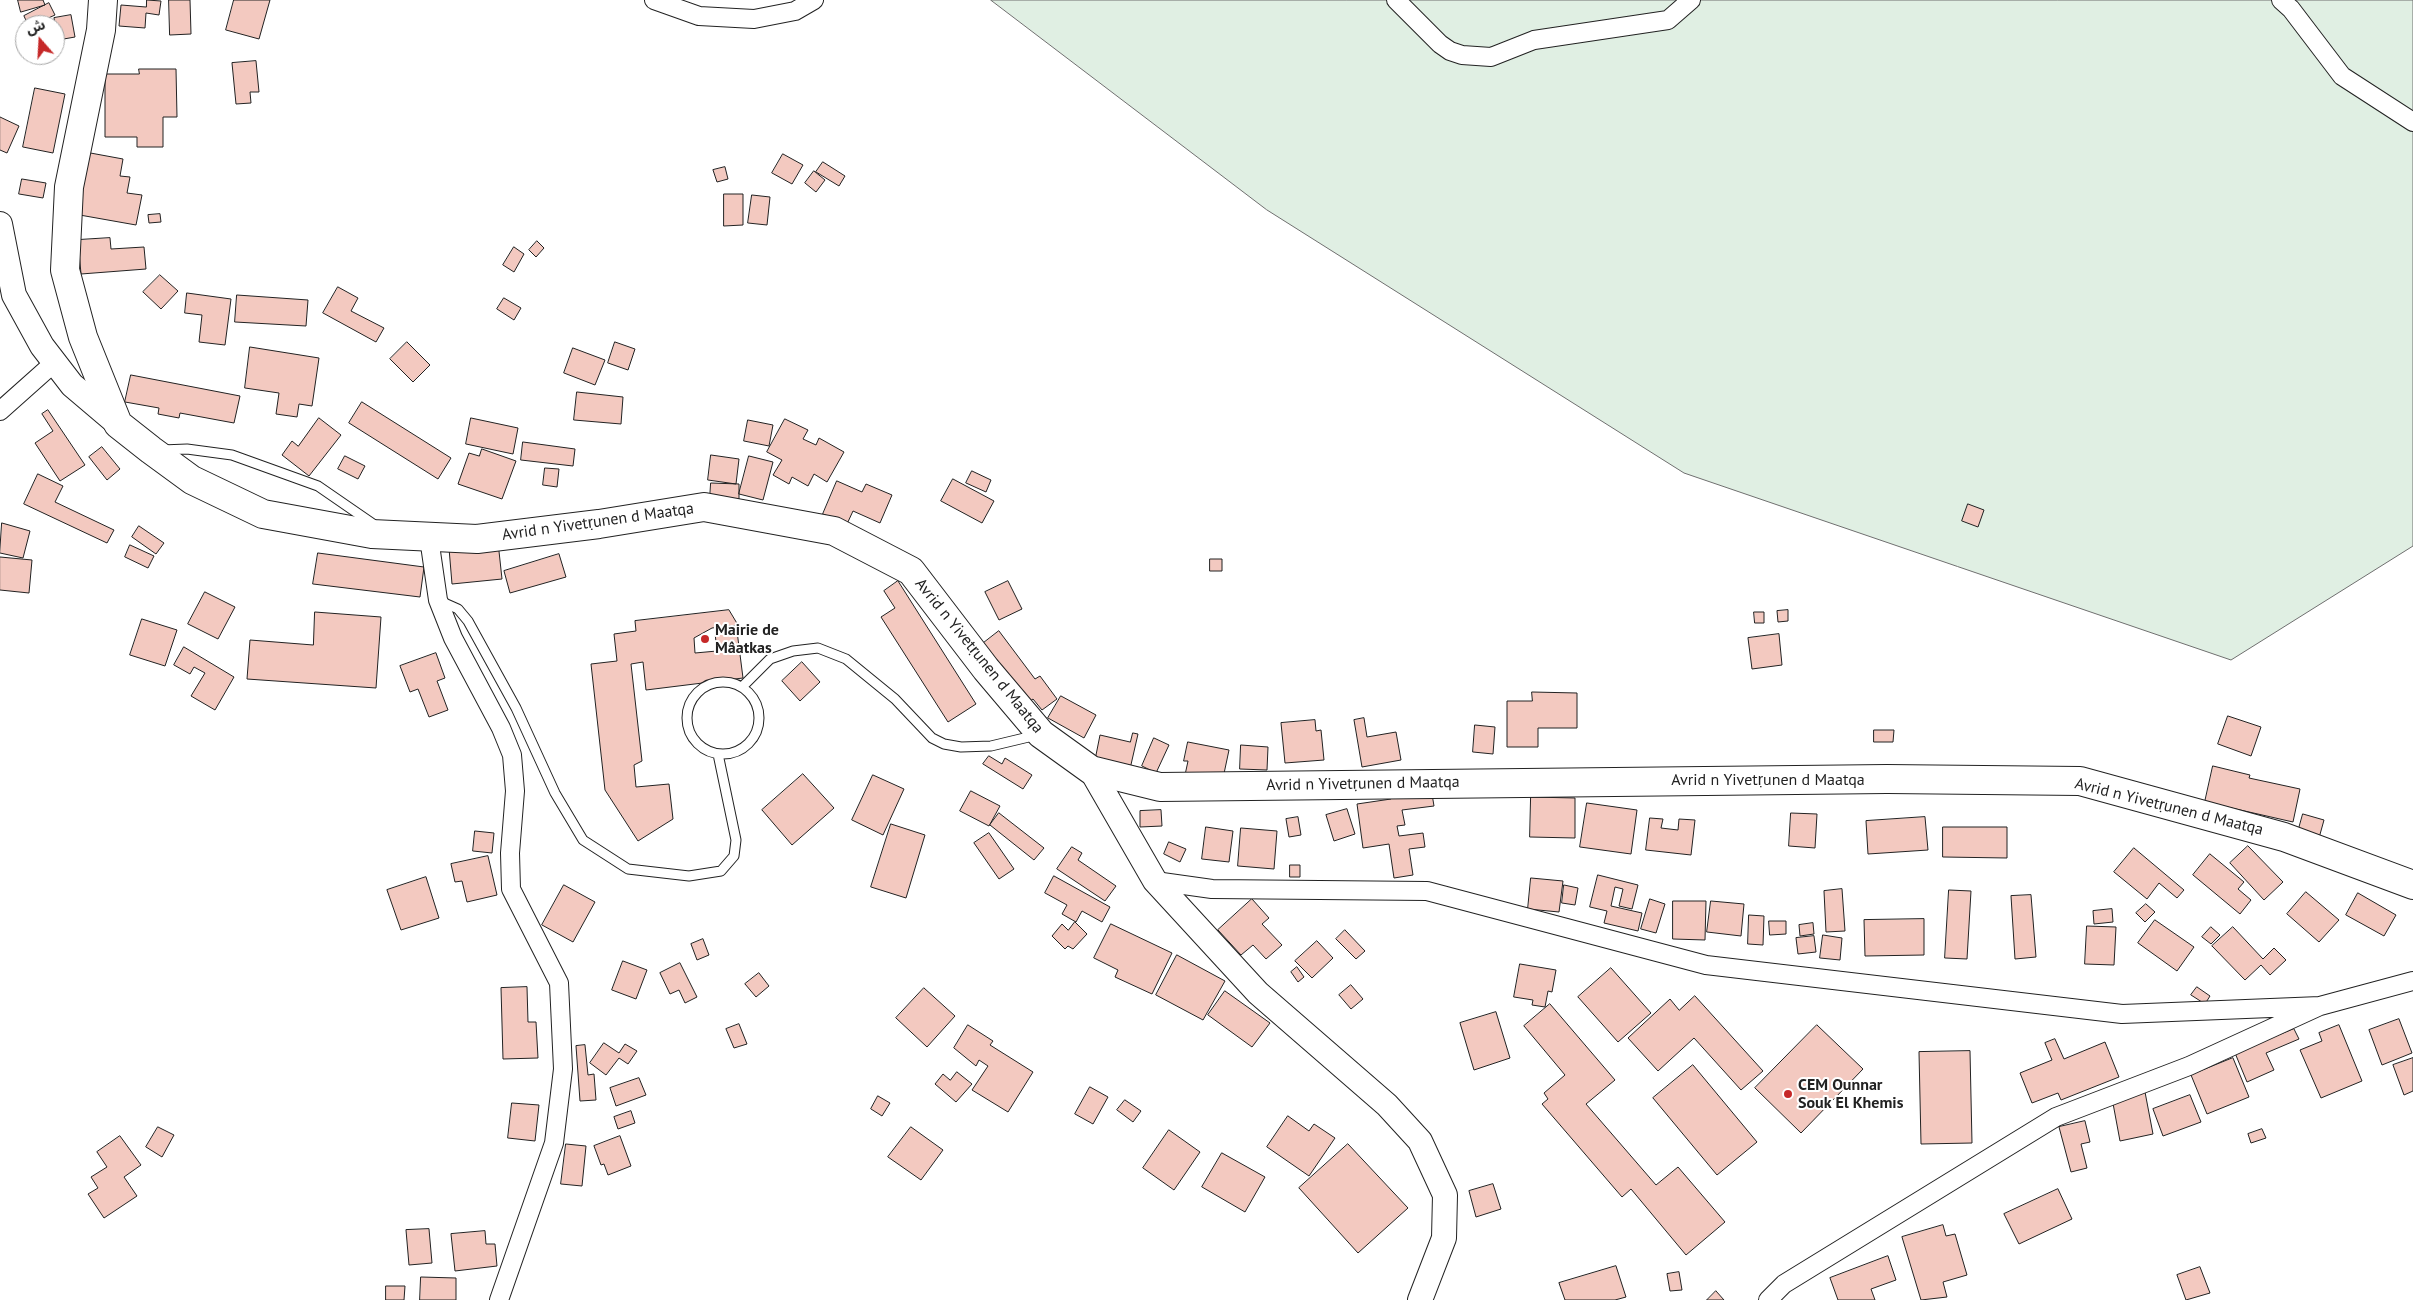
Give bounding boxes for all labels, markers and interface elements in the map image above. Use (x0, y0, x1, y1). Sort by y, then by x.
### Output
north arrow (15, 15, 65, 65)
text: ش (23, 15, 47, 38)
street label: Avrid n Yivetṛunen d Maatqa (501, 499, 695, 545)
street label: Avrid n Yivetṛunen d Maatqa (911, 575, 1047, 737)
place label: Mairie de Mâatkas (715, 620, 779, 658)
marker: Mairie de Mâatkas (699, 633, 711, 645)
street label: Avrid n Yivetṛunen d Maatqa (1671, 770, 1865, 790)
street label: Avrid n Yivetṛunen d Maatqa (1266, 773, 1460, 795)
street label: Avrid n Yivetṛunen d Maatqa (2073, 774, 2265, 840)
place label: CEM Ounnar Souk El Khemis (1798, 1075, 1903, 1113)
marker: CEM Ounnar Souk El Khemis (1782, 1088, 1794, 1100)

